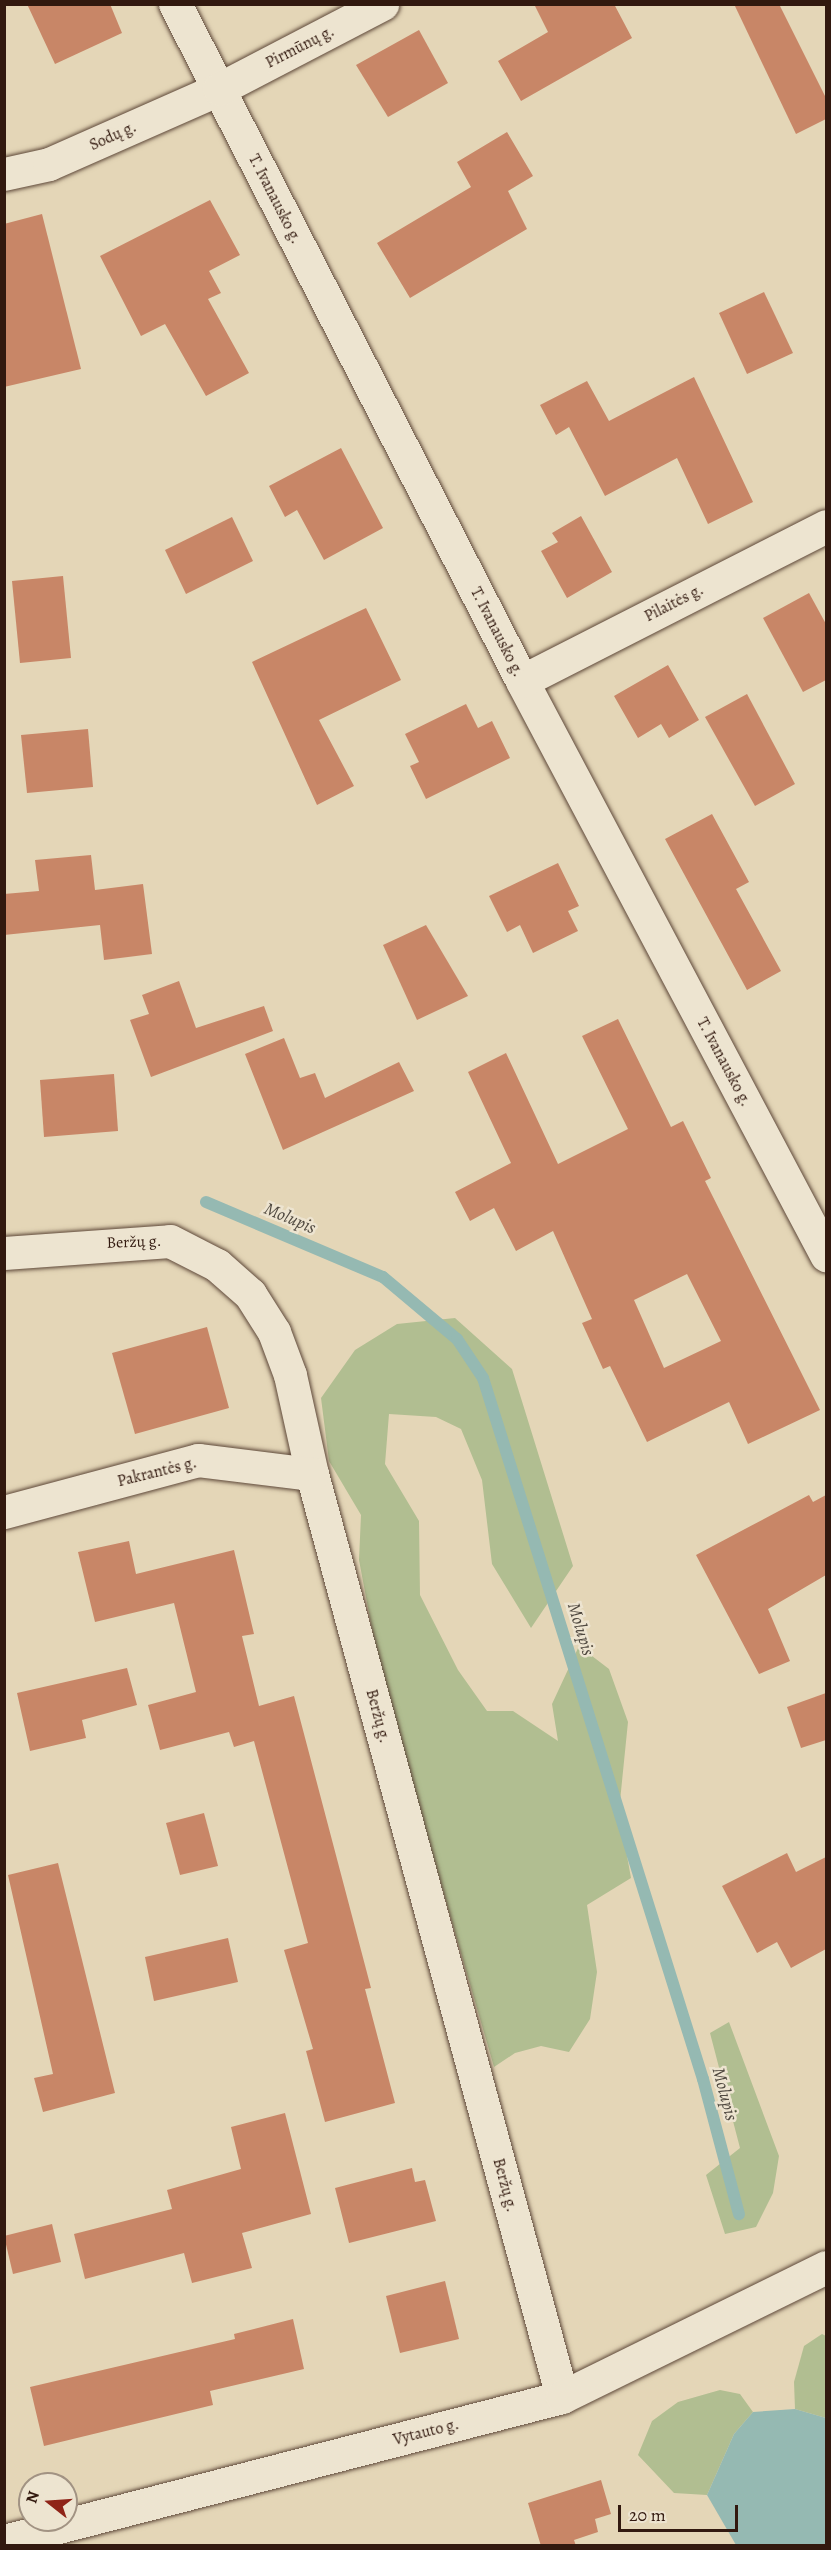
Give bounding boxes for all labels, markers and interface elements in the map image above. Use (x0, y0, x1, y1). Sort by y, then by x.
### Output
street label: Pirmūnų g. (262, 21, 338, 73)
street label: Sodų g. (87, 117, 139, 155)
street label: T. Ivanausko g. (244, 151, 306, 247)
street label: Pilaitės g. (641, 580, 707, 626)
street label: T. Ivanausko g. (466, 584, 528, 680)
street label: T. Ivanausko g. (692, 1014, 756, 1110)
water label: Molupis (261, 1197, 319, 1239)
street label: Beržų g. (106, 1231, 162, 1253)
street label: Pakrantės g. (115, 1453, 199, 1491)
water label: Molupis (563, 1600, 599, 1658)
street label: Beržų g. (362, 1687, 394, 1745)
water label: Molupis (708, 2065, 742, 2123)
street label: Beržų g. (489, 2156, 521, 2214)
street label: Vytauto g. (391, 2415, 461, 2449)
north arrow (18, 2472, 78, 2532)
text: N (20, 2489, 45, 2506)
scale bar (621, 2493, 741, 2531)
text: 20 m (629, 2503, 666, 2527)

